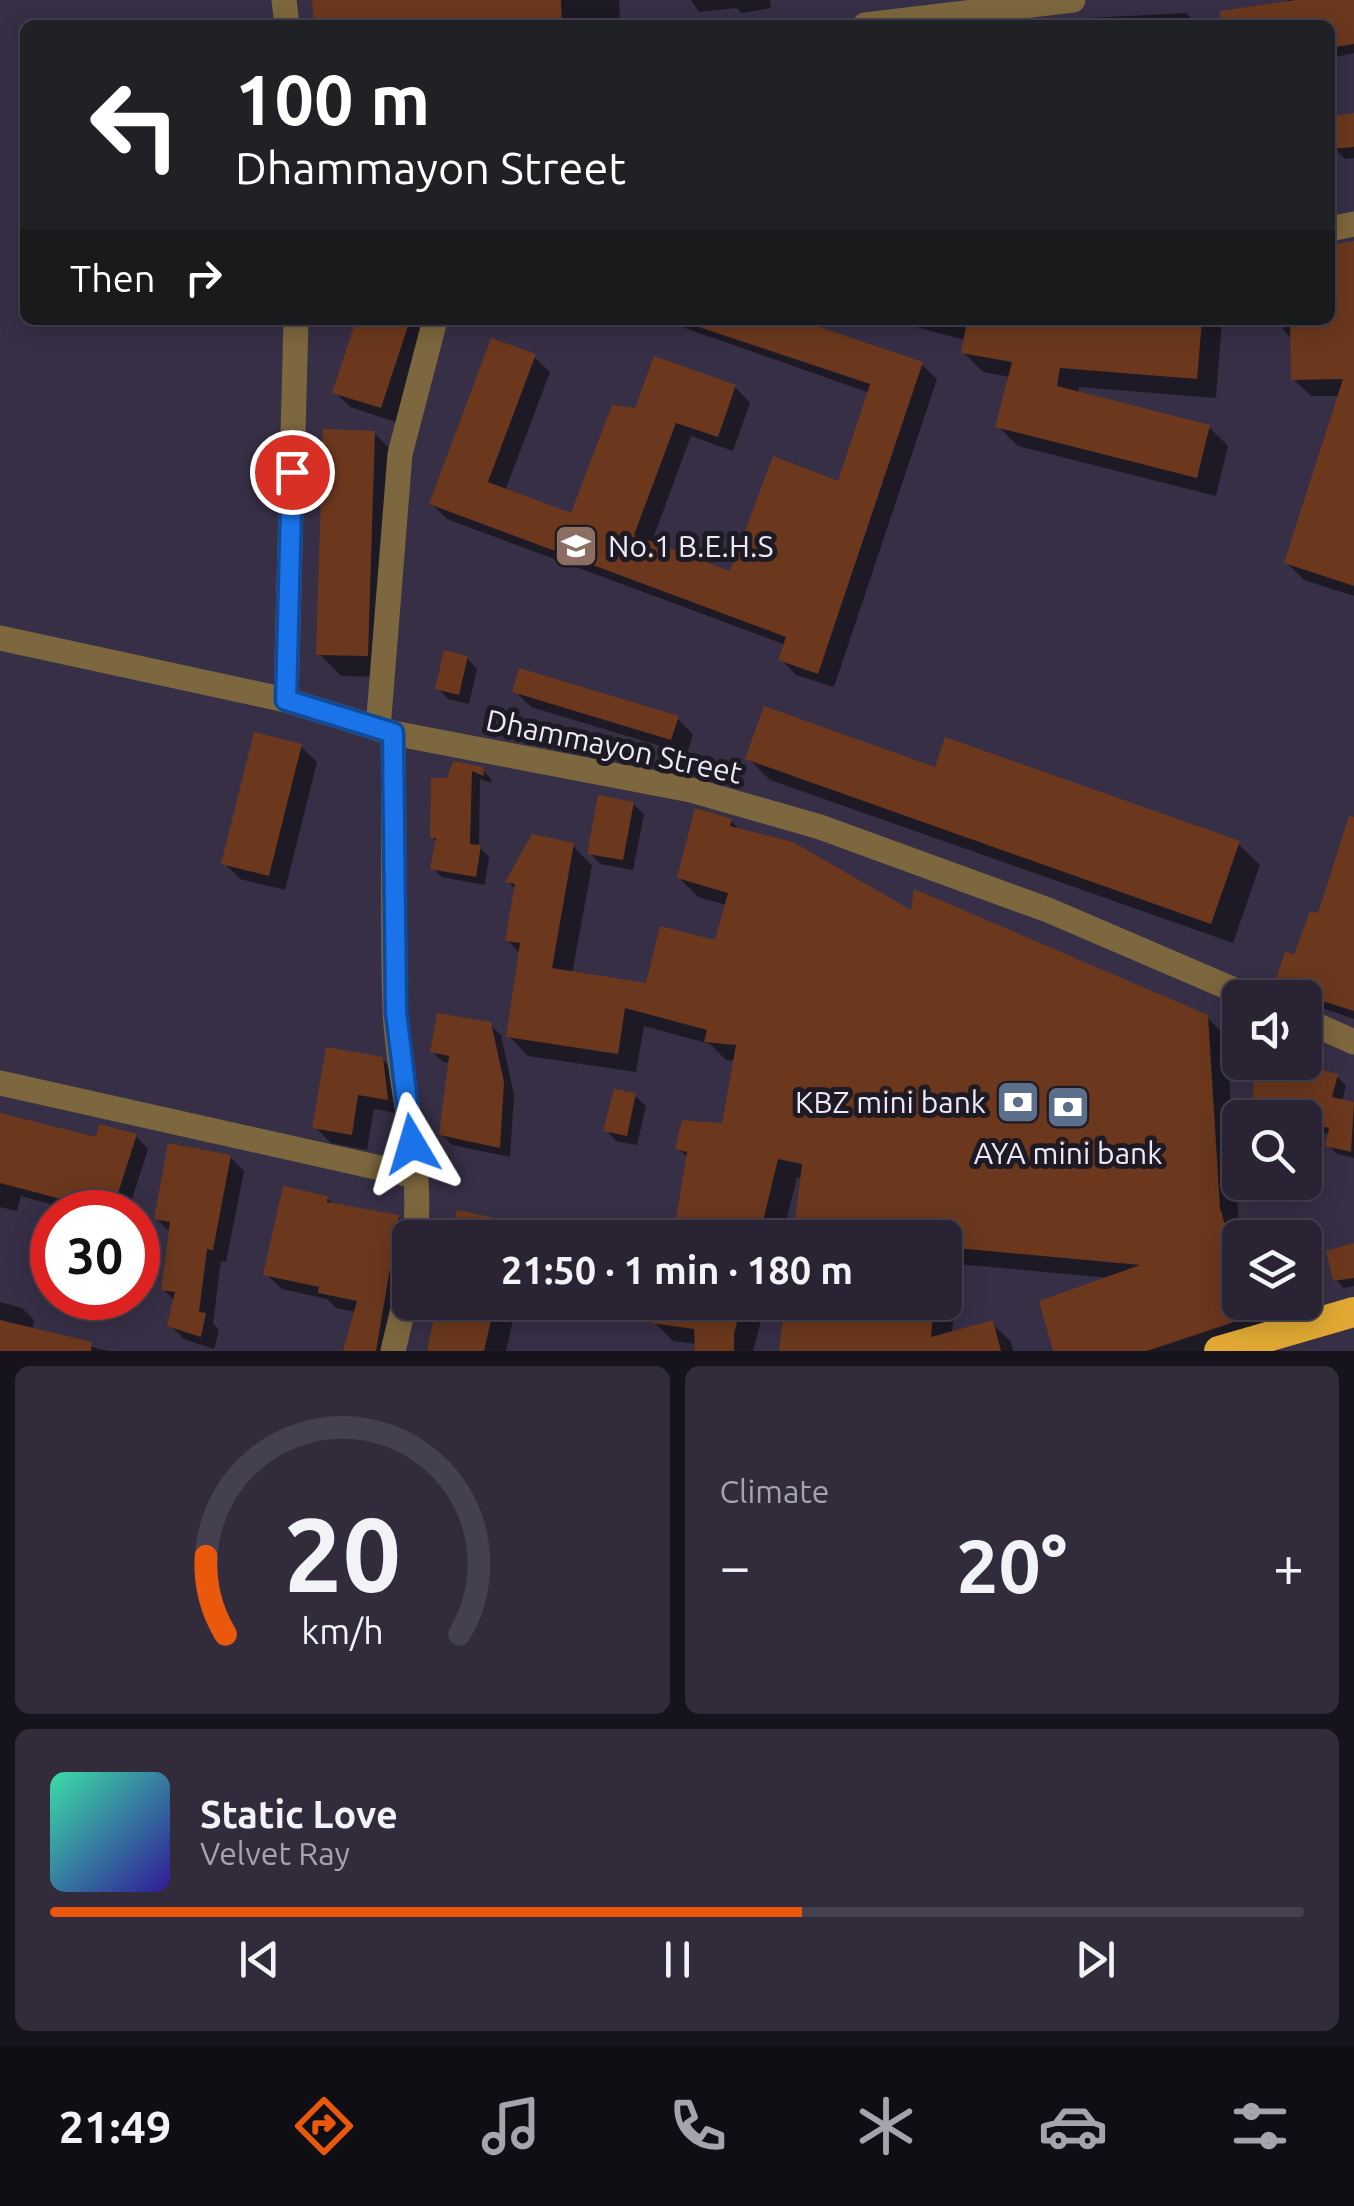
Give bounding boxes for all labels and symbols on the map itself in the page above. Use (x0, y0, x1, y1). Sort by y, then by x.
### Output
pin (250, 430, 335, 515)
school or university icon: No.1 B.E.H.S (553, 523, 599, 569)
place label: No.1 B.E.H.S (608, 529, 773, 563)
street label: Dhammayon Street (483, 702, 745, 790)
bank icon: KBZ mini bank (995, 1079, 1041, 1125)
bank icon: AYA mini bank (1045, 1084, 1091, 1130)
place label: KBZ mini bank (795, 1085, 986, 1119)
position arrow (360, 1092, 464, 1196)
place label: AYA mini bank (974, 1136, 1162, 1170)
speed limit sign: 30 (30, 1190, 160, 1320)

